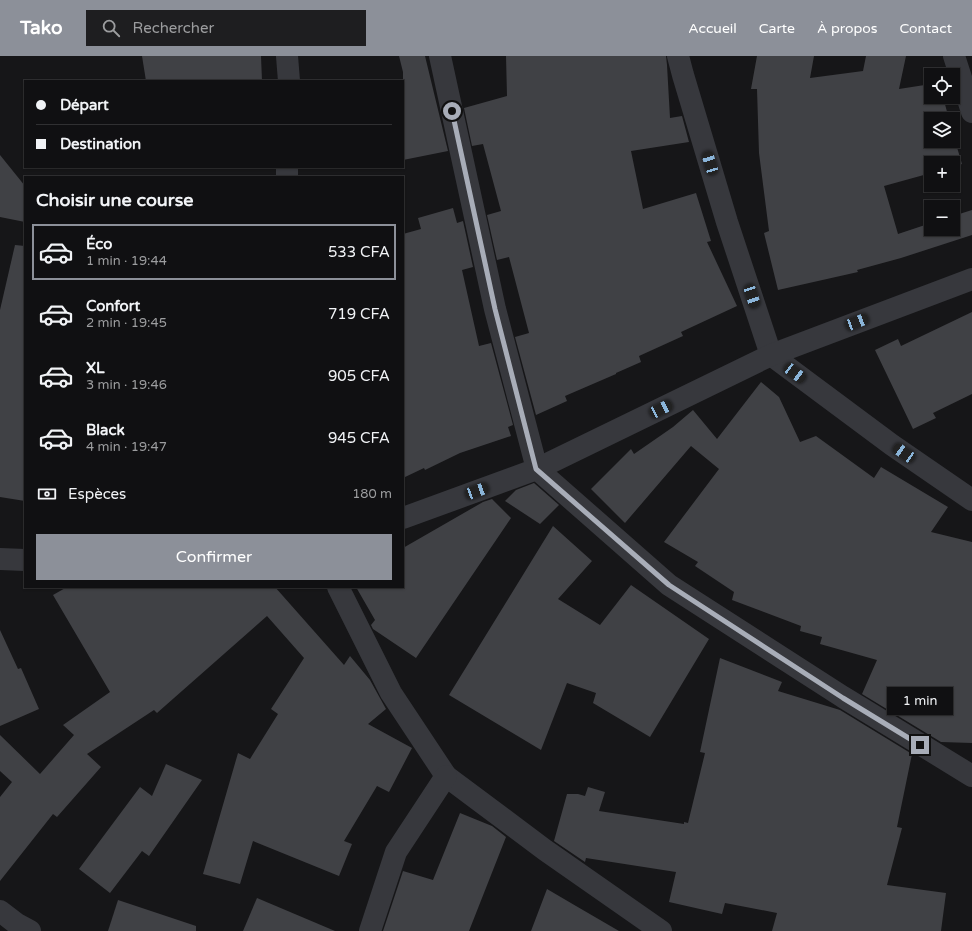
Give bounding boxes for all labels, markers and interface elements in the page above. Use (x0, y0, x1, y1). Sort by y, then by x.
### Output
search box (86, 10, 366, 46)
text: Tako (20, 17, 62, 39)
icon: search (100, 17, 122, 39)
text: Rechercher (132, 19, 214, 37)
text: Accueil (688, 20, 737, 37)
text: Carte (759, 20, 795, 37)
text: À propos (817, 20, 878, 37)
text: Contact (900, 20, 952, 37)
map controls (924, 68, 960, 236)
button: locate (924, 68, 960, 104)
text: Départ (60, 96, 109, 114)
route start (443, 102, 461, 120)
button: layers (924, 112, 960, 148)
text: Destination (60, 135, 141, 153)
car (701, 150, 719, 176)
button: + (924, 156, 960, 192)
text: Choisir une course (36, 189, 194, 211)
button: − (924, 200, 960, 236)
icon: car (38, 234, 74, 270)
text: Éco (86, 235, 112, 253)
text: 533 CFA (328, 243, 390, 261)
text: 1 min · 19:44 (86, 253, 167, 269)
car (743, 283, 761, 309)
icon: car (38, 296, 74, 332)
text: Confort (86, 297, 140, 315)
text: 719 CFA (328, 305, 390, 323)
car (844, 312, 870, 332)
text: 2 min · 19:45 (86, 315, 167, 331)
icon: car (38, 358, 74, 394)
text: XL (86, 359, 105, 377)
car (782, 361, 808, 385)
text: 905 CFA (328, 367, 390, 385)
text: 3 min · 19:46 (86, 377, 167, 393)
car (648, 398, 674, 420)
icon: car (38, 420, 74, 456)
text: Black (86, 421, 125, 439)
text: 945 CFA (328, 429, 390, 447)
text: 4 min · 19:47 (86, 439, 167, 455)
car (891, 441, 917, 465)
car (464, 481, 490, 501)
icon: cash (36, 483, 58, 505)
text: Espèces (68, 485, 126, 503)
text: 180 m (352, 486, 392, 502)
button: Confirmer (36, 534, 392, 580)
callout: 1 min (887, 687, 953, 715)
text: 1 min (903, 693, 937, 709)
route end (911, 736, 929, 754)

